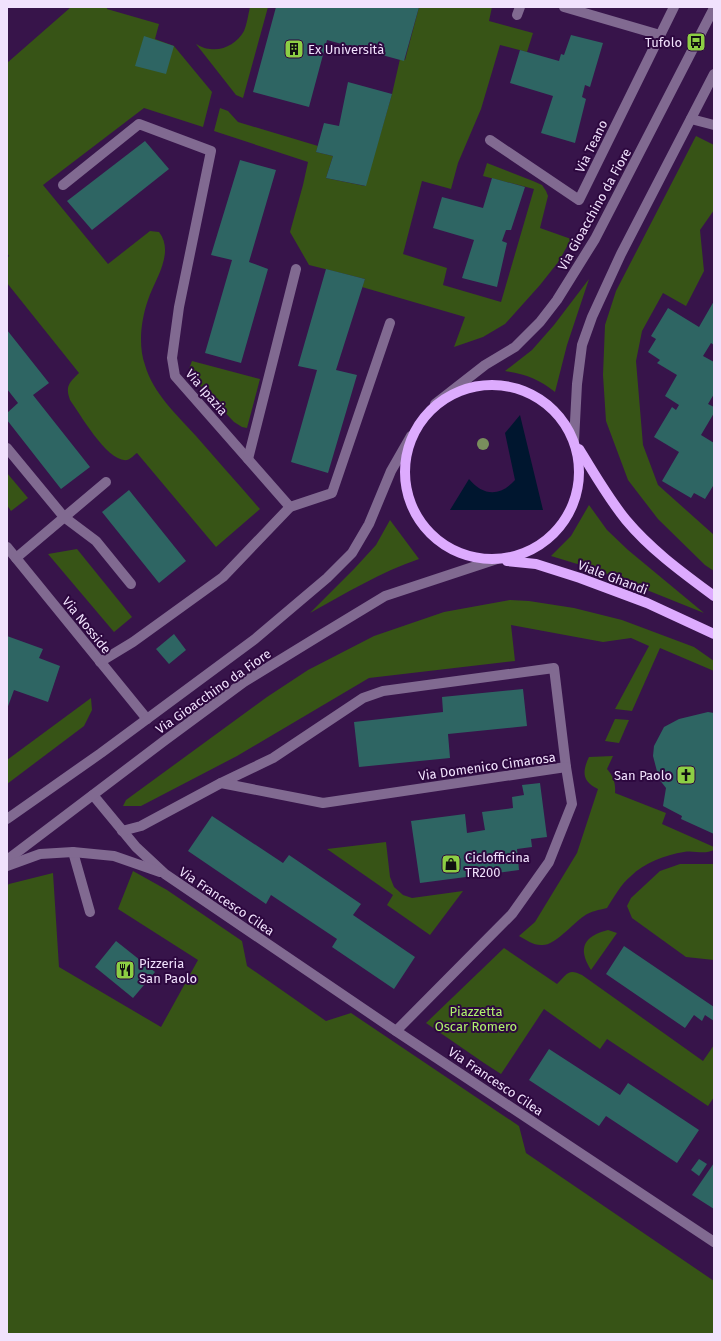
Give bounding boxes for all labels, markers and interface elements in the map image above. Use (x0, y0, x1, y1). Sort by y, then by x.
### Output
bus stop icon: Tufolo (685, 31, 707, 53)
place label: Tufolo (645, 35, 682, 50)
building icon: Ex Università (283, 38, 305, 60)
place label: Ex Università (308, 42, 384, 57)
street label: Via Teano (572, 117, 611, 175)
street label: Via Gioacchino da Fiore (555, 146, 634, 273)
street label: Via Ipazia (182, 366, 231, 419)
street label: Viale Ghandi (576, 557, 650, 598)
street label: Via Nosside (59, 594, 114, 657)
street label: Via Gioacchino da Fiore (153, 646, 274, 737)
street label: Via Domenico Cimarosa (418, 749, 557, 784)
church icon: San Paolo (675, 764, 697, 786)
place label: San Paolo (614, 768, 672, 783)
place label: Ciclofficina TR200 (465, 850, 530, 880)
shop icon: Ciclofficina TR200 (440, 853, 462, 875)
street label: Via Francesco Cilea (176, 864, 277, 939)
place label: Pizzeria San Paolo (139, 956, 197, 986)
restaurant icon: Pizzeria San Paolo (114, 959, 136, 981)
park label: Piazzetta Oscar Romero (435, 1004, 517, 1034)
street label: Via Francesco Cilea (445, 1044, 546, 1119)

